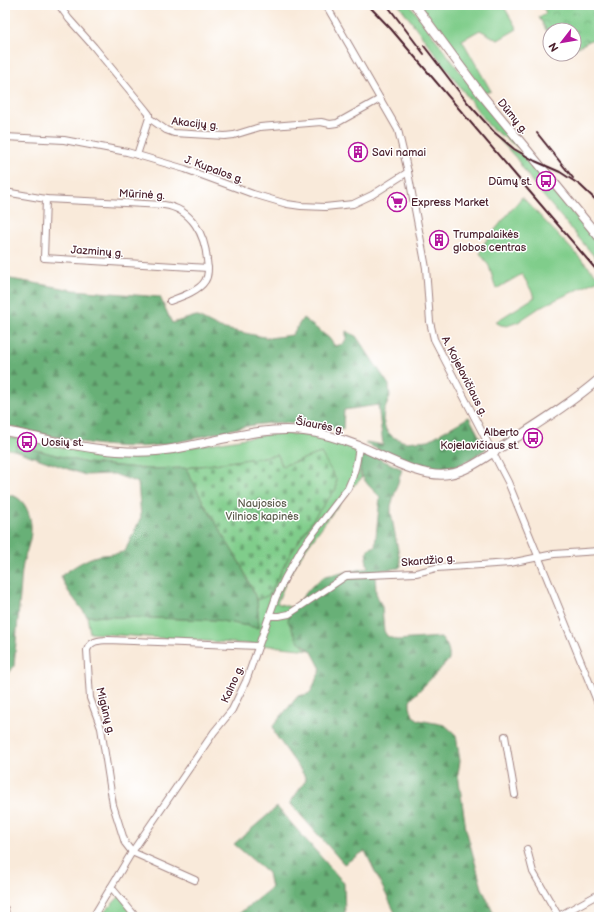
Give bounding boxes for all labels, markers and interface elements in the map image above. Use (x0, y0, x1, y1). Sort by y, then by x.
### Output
north arrow (542, 22, 582, 62)
text: N (546, 40, 562, 54)
street label: Dūmų g. (495, 96, 531, 136)
street label: Akacijų g. (171, 115, 219, 132)
building icon: Savi namai (347, 141, 369, 163)
place label: Savi namai (372, 146, 426, 159)
street label: J. Kupalos g. (183, 153, 245, 186)
bus stop icon: Dūmų st. (535, 170, 557, 192)
place label: Dūmų st. (488, 175, 532, 188)
street label: Mūrinė g. (119, 187, 165, 202)
supermarket icon: Express Market (386, 191, 408, 213)
place label: Express Market (411, 196, 489, 209)
place label: Trumpalaikės globos centras (453, 228, 527, 254)
building icon: Trumpalaikės globos centras (428, 229, 450, 251)
street label: Jazminų g. (70, 243, 124, 260)
street label: A. Kojelavičiaus g. (439, 334, 490, 418)
street label: Šiaurės g. (295, 413, 345, 437)
place label: Alberto Kojelavičiaus st. (440, 426, 519, 452)
bus stop icon: Alberto Kojelavičiaus st. (522, 427, 544, 449)
bus stop icon: Uosių st. (16, 431, 38, 453)
place label: Uosių st. (41, 436, 84, 449)
park label: Naujosios Vilnios kapinės (225, 497, 299, 523)
street label: Skardžio g. (401, 552, 455, 569)
street label: Kalno g. (218, 663, 246, 705)
street label: Migūnų g. (93, 686, 118, 736)

